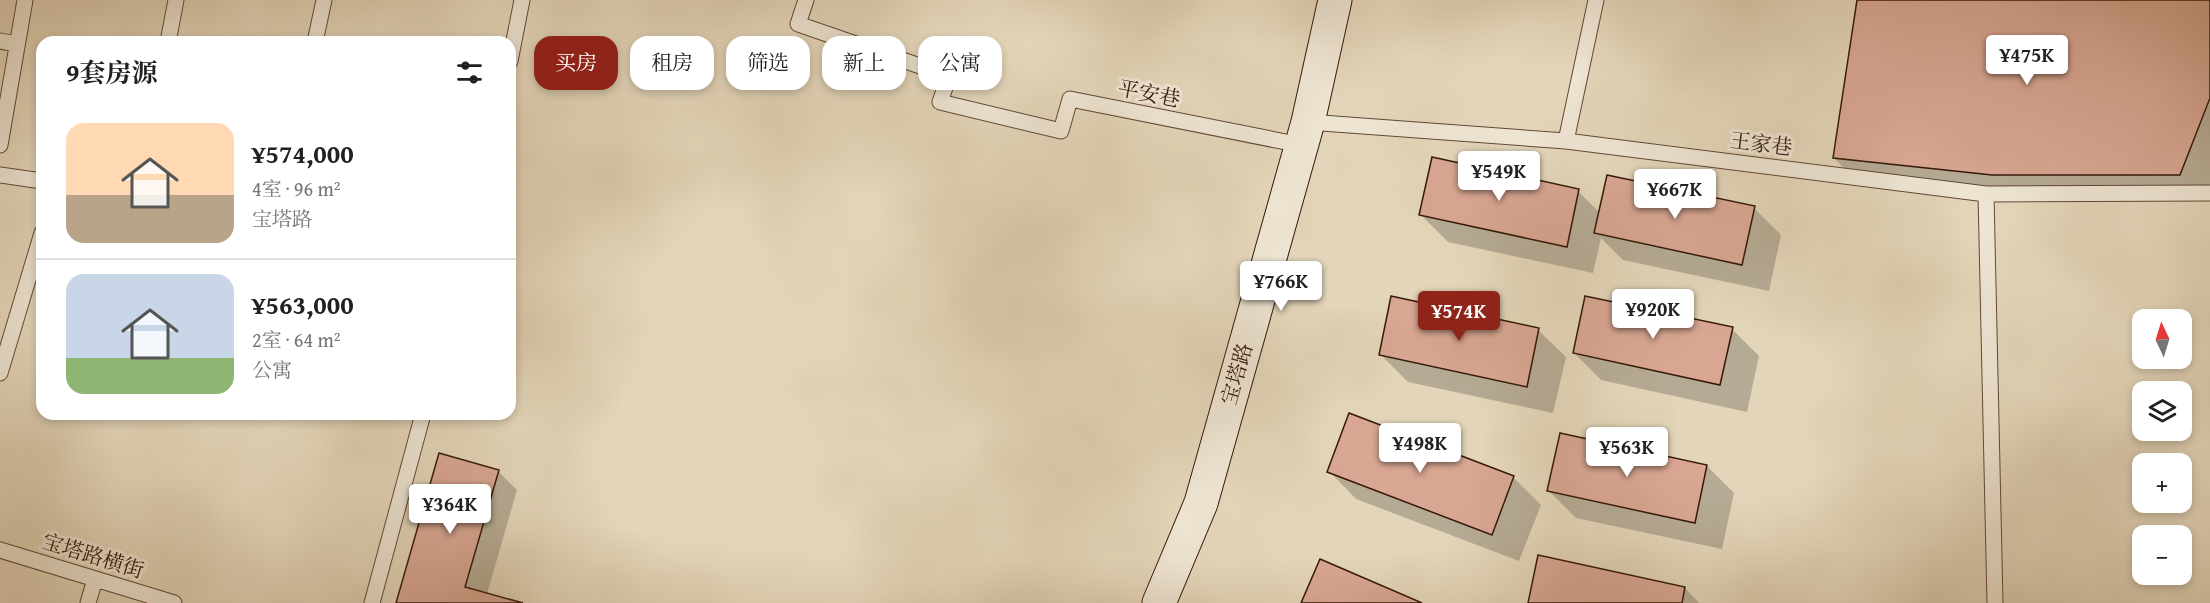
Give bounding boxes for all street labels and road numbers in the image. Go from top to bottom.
street label: 平安巷 [1115,72,1183,115]
street label: 王家巷 [1728,124,1794,163]
street label: 宝塔路 [1213,339,1260,408]
street label: 宝塔路横街 [38,525,148,586]

